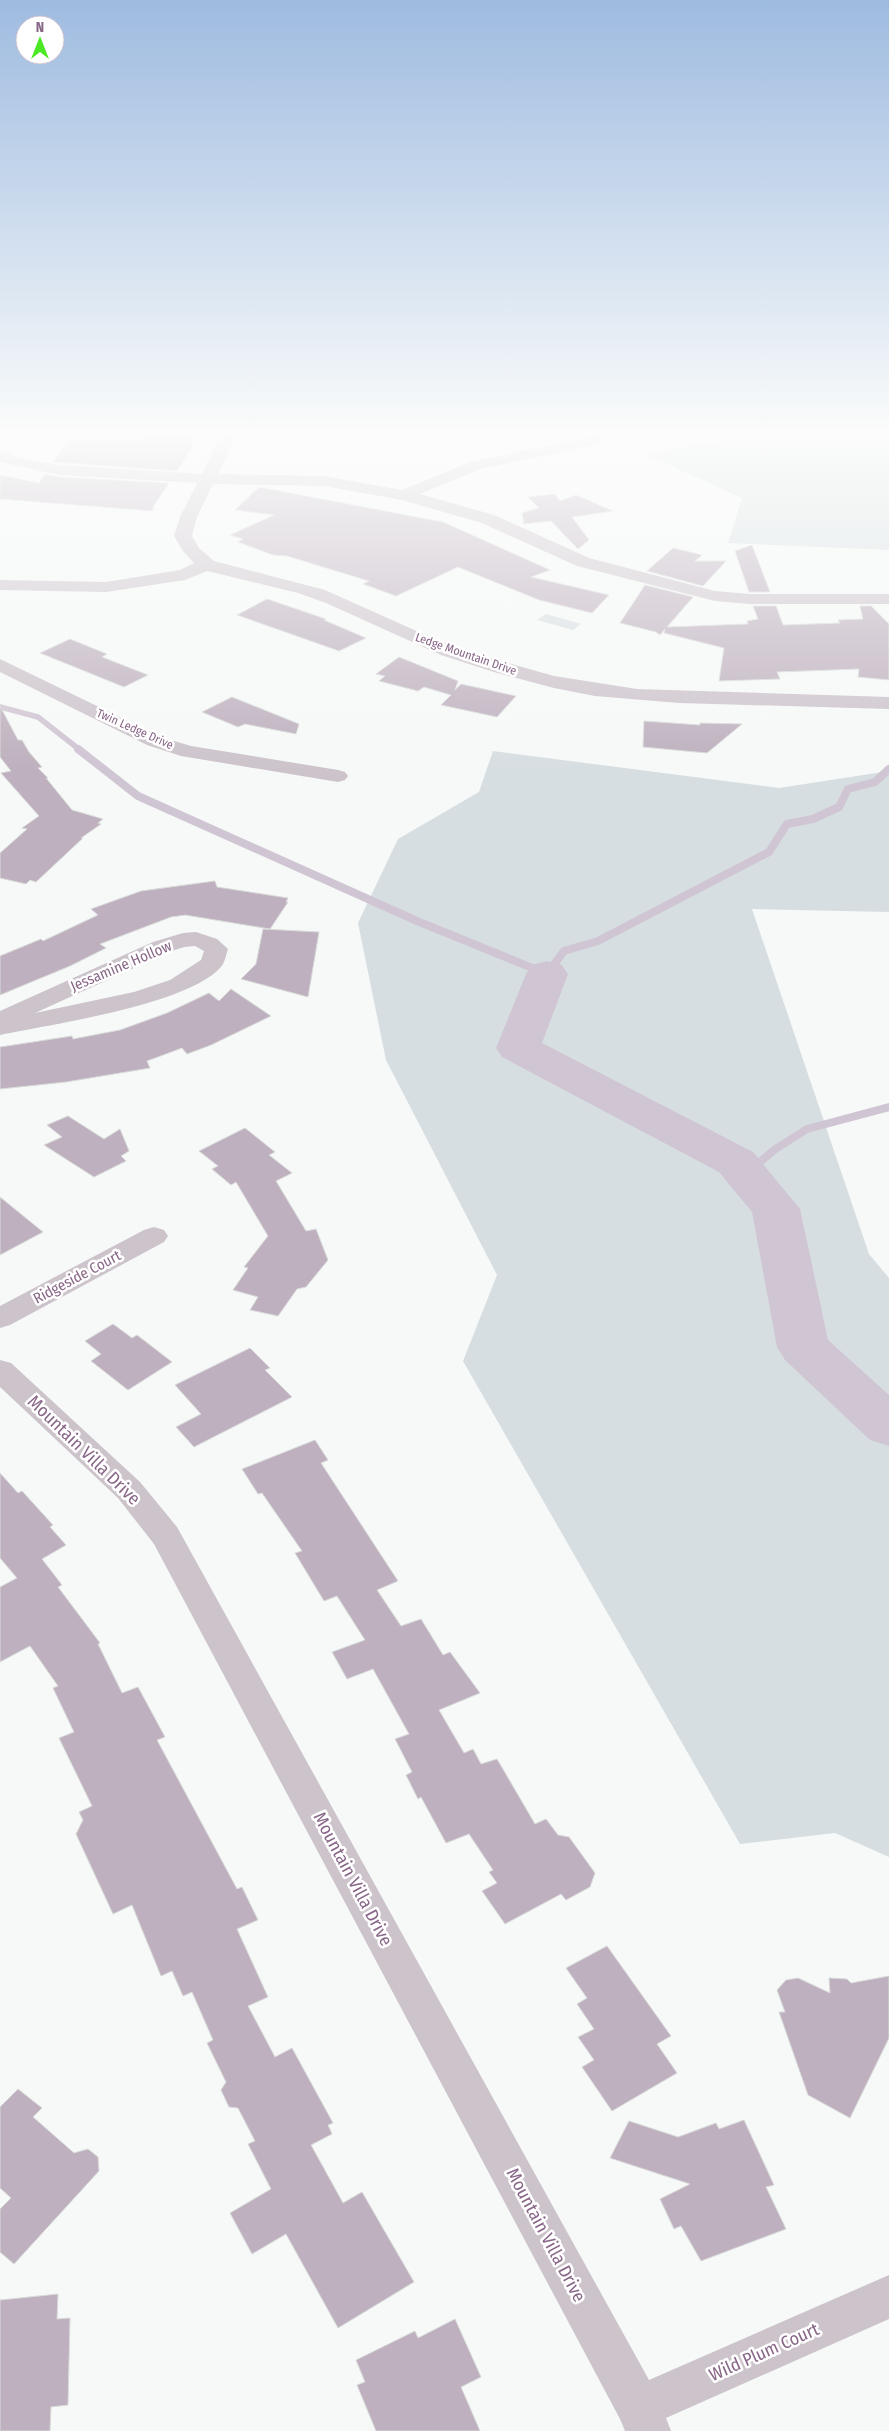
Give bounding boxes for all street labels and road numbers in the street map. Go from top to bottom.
street label: Ledge Mountain Drive [413,630,519,678]
street label: Twin Ledge Drive [95,706,175,752]
street label: Jessamine Hollow [68,937,174,995]
street label: Ridgeside Court [30,1246,124,1308]
street label: Mountain Villa Drive [23,1391,145,1509]
street label: Mountain Villa Drive [308,1808,398,1950]
street label: Mountain Villa Drive [501,2164,591,2306]
street label: Wild Plum Court [706,2318,822,2386]

